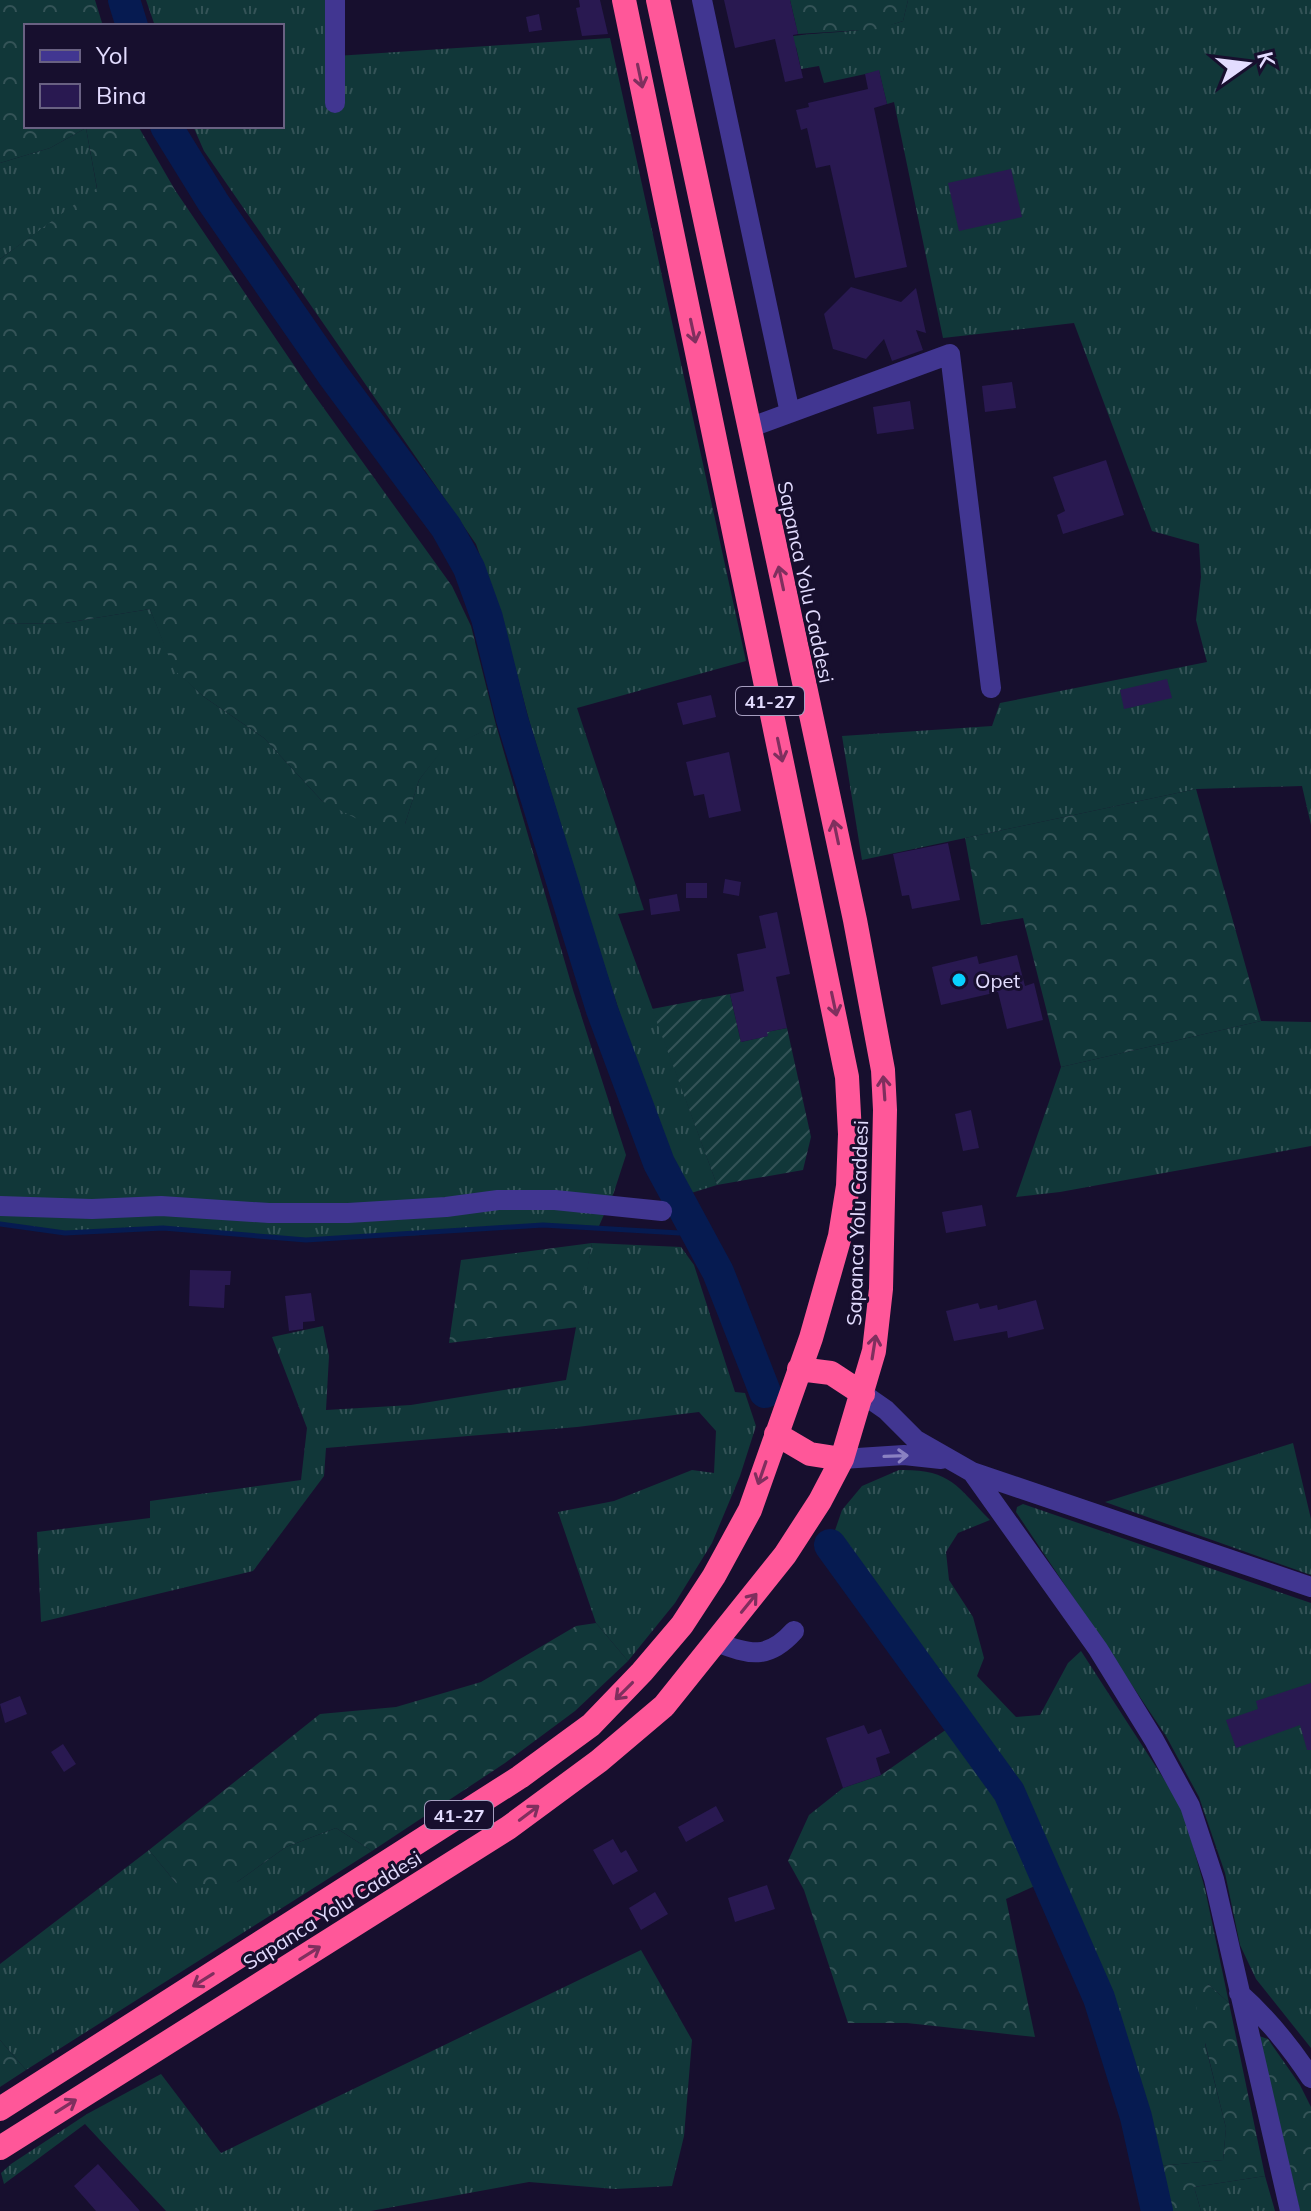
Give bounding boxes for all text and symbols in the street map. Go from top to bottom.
legend [24,24,284,128]
north arrow [1207,24,1287,104]
text: Yol [95,40,128,70]
text: K [1251,49,1282,71]
one-way arrow [633,63,648,89]
text: Bina [96,80,147,110]
one-way arrow [686,318,701,343]
street label: Sapanca Yolu Caddesi [772,479,840,685]
one-way arrow [773,566,788,591]
road number: 41-27 [736,687,804,715]
one-way arrow [773,737,788,762]
one-way arrow [828,820,843,845]
place label: Opet [975,968,1020,993]
marker: Opet [950,971,968,989]
one-way arrow [827,991,842,1017]
one-way arrow [876,1075,891,1102]
street label: Sapanca Yolu Caddesi [841,1120,873,1326]
one-way arrow [867,1335,882,1360]
one-way arrow [882,1449,909,1464]
one-way arrow [754,1460,769,1485]
one-way arrow [740,1593,757,1614]
one-way arrow [615,1681,634,1700]
road number: 41-27 [425,1801,493,1829]
one-way arrow [517,1804,539,1821]
street label: Sapanca Yolu Caddesi [238,1845,426,1975]
one-way arrow [298,1945,321,1961]
one-way arrow [192,1972,215,1988]
one-way arrow [54,2097,76,2114]

